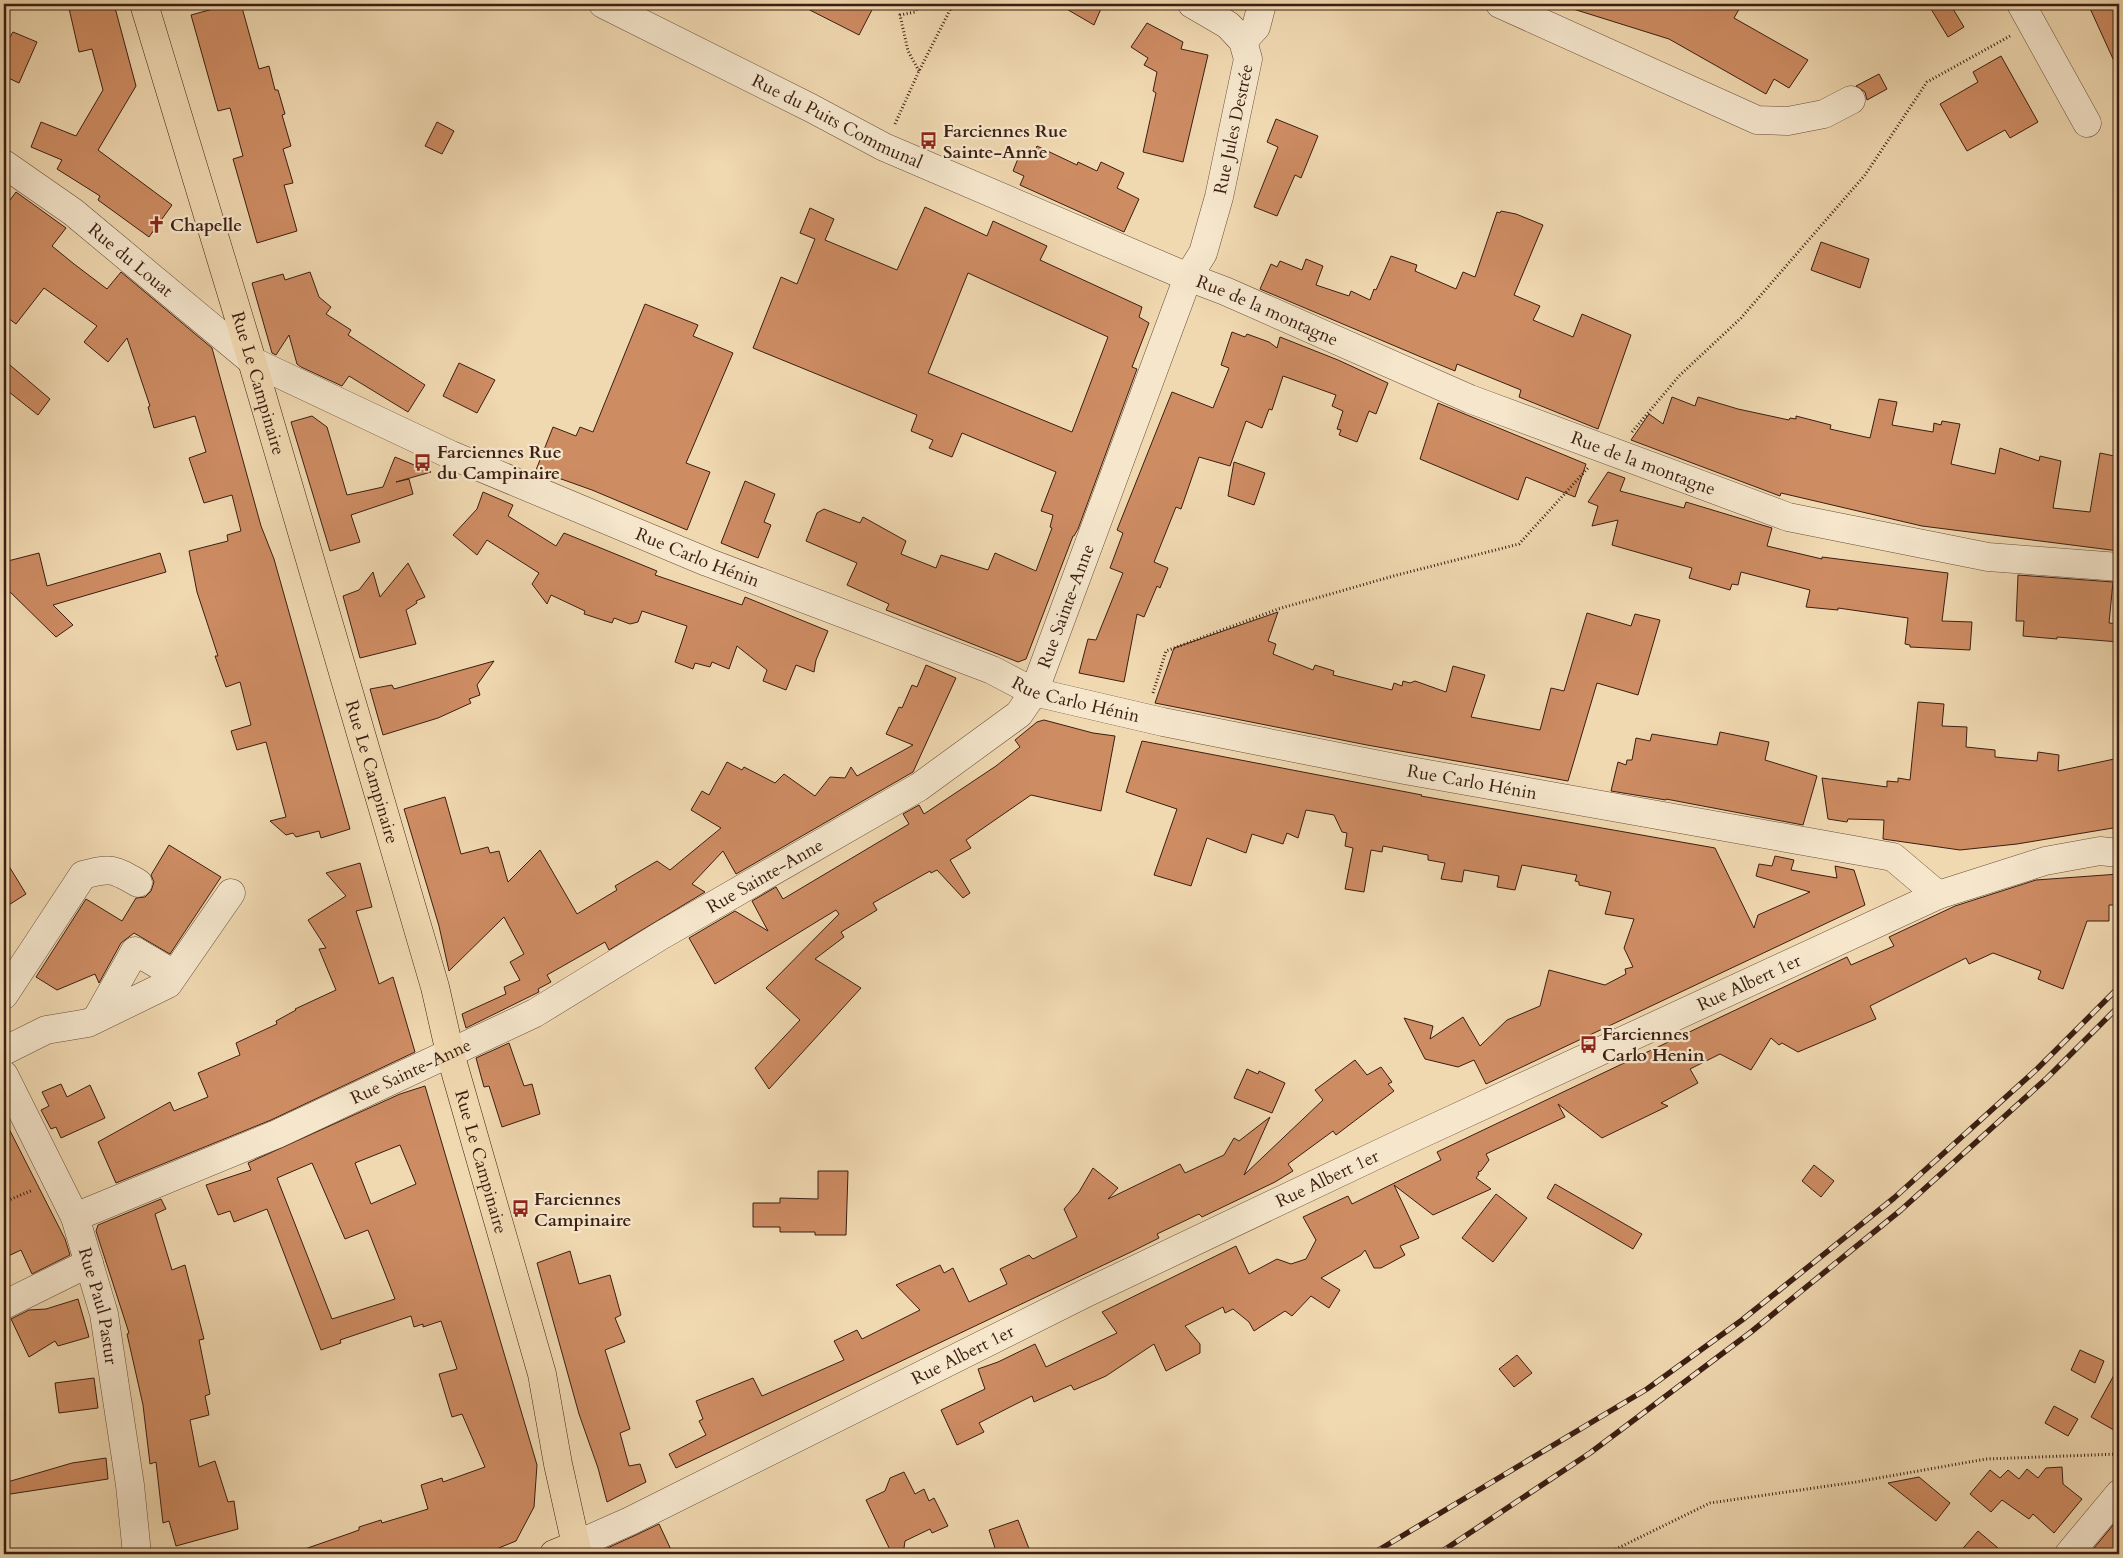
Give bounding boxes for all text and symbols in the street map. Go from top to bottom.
street label: Rue Jules Destrée [1207,62,1259,196]
street label: Rue du Puits Communal [748,68,927,175]
place label: Farciennes Rue Sainte-Anne [943,119,1068,165]
bus stop icon: Farciennes Rue Sainte-Anne [919,131,939,151]
place label: Chapelle [170,213,242,238]
church icon: Chapelle [146,215,166,235]
street label: Rue du Louat [83,217,179,303]
street label: Rue de la montagne [1193,269,1342,352]
street label: Rue Le Campinaire [225,308,291,458]
street label: Rue de la montagne [1567,425,1719,502]
place label: Farciennes Rue du Campinaire [437,440,562,486]
bus stop icon: Farciennes Rue du Campinaire [413,452,433,472]
street label: Rue Carlo Hénin [632,521,764,594]
street label: Rue Sainte-Anne [1031,540,1100,672]
street label: Rue Carlo Hénin [1007,670,1143,729]
street label: Rue Le Campinaire [339,697,405,847]
street label: Rue Carlo Hénin [1405,758,1540,806]
street label: Rue Sainte-Anne [702,832,828,919]
street label: Rue Albert 1er [1693,947,1805,1017]
place label: Farciennes Carlo Henin [1602,1022,1705,1068]
street label: Rue Sainte-Anne [346,1032,475,1110]
bus stop icon: Farciennes Carlo Henin [1578,1034,1598,1054]
street label: Rue Le Campinaire [449,1087,514,1237]
street label: Rue Albert 1er [1271,1143,1383,1214]
place label: Farciennes Campinaire [534,1187,631,1233]
bus stop icon: Farciennes Campinaire [510,1199,530,1219]
street label: Rue Paul Pastur [72,1244,124,1367]
street label: Rue Albert 1er [907,1318,1019,1391]

